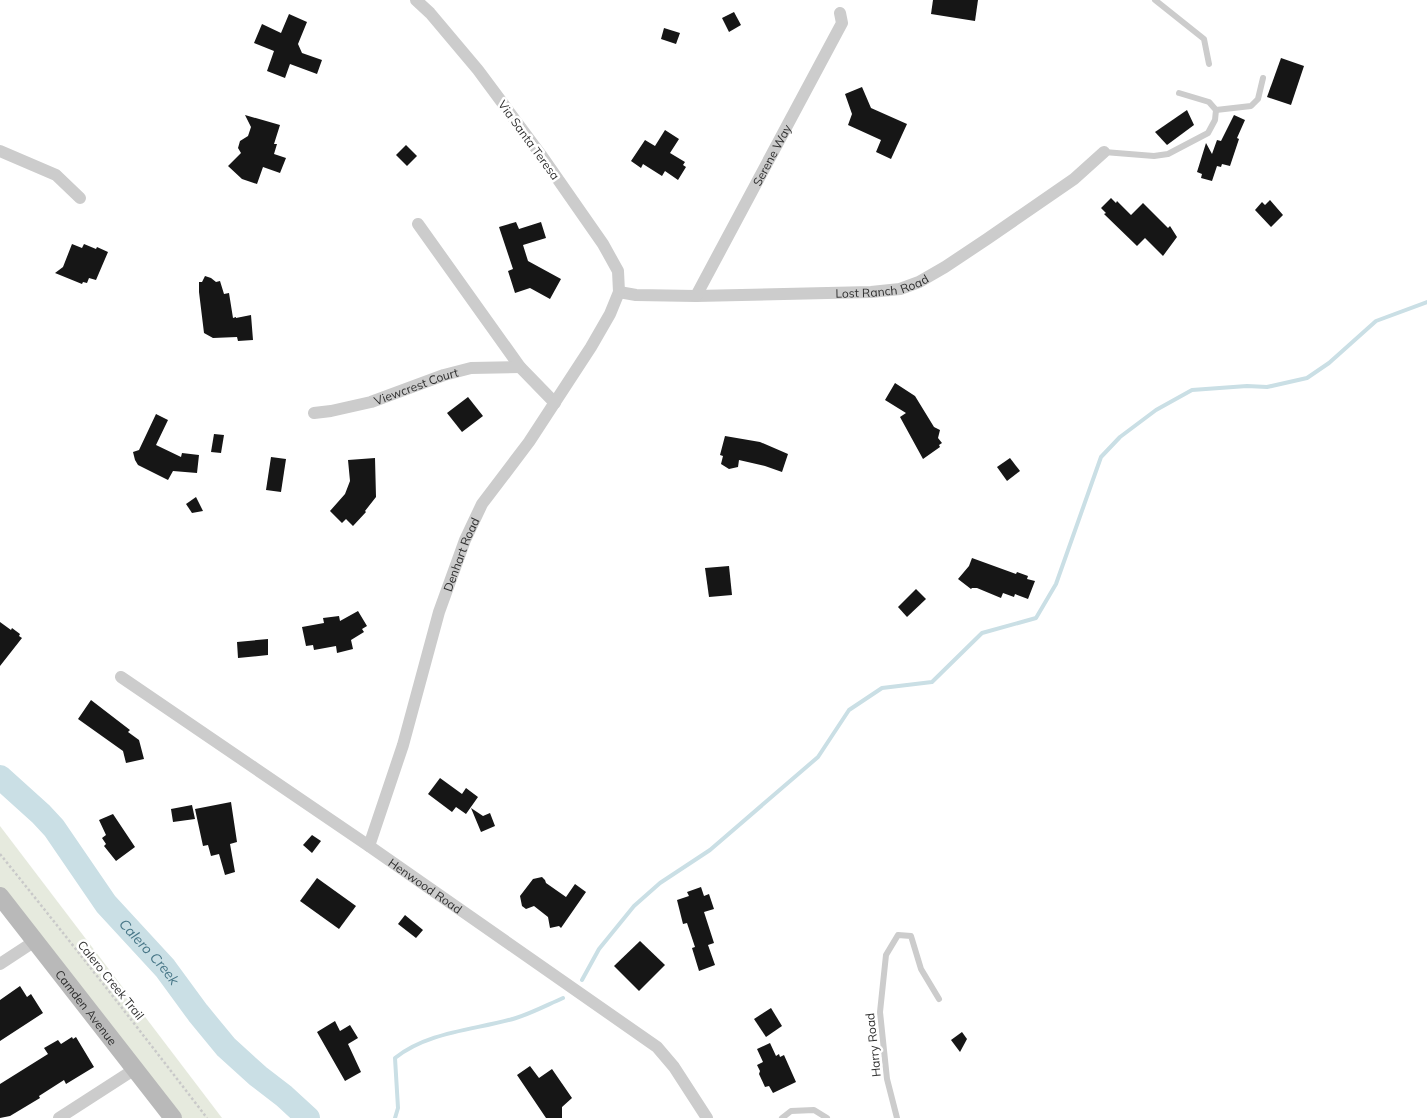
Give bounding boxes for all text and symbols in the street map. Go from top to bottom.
street label: Via Santa Teresa [495,97,563,183]
street label: Serene Way [749,121,794,188]
street label: Lost Ranch Road [835,271,931,300]
street label: Viewcrest Court [372,364,460,408]
street label: Denhart Road [440,515,482,593]
street label: Henwood Road [386,855,465,916]
water label: Calero Creek [115,915,184,989]
street label: Calero Creek Trail [75,937,147,1023]
street label: Camden Avenue [53,967,121,1048]
street label: Harry Road [862,1012,884,1078]

